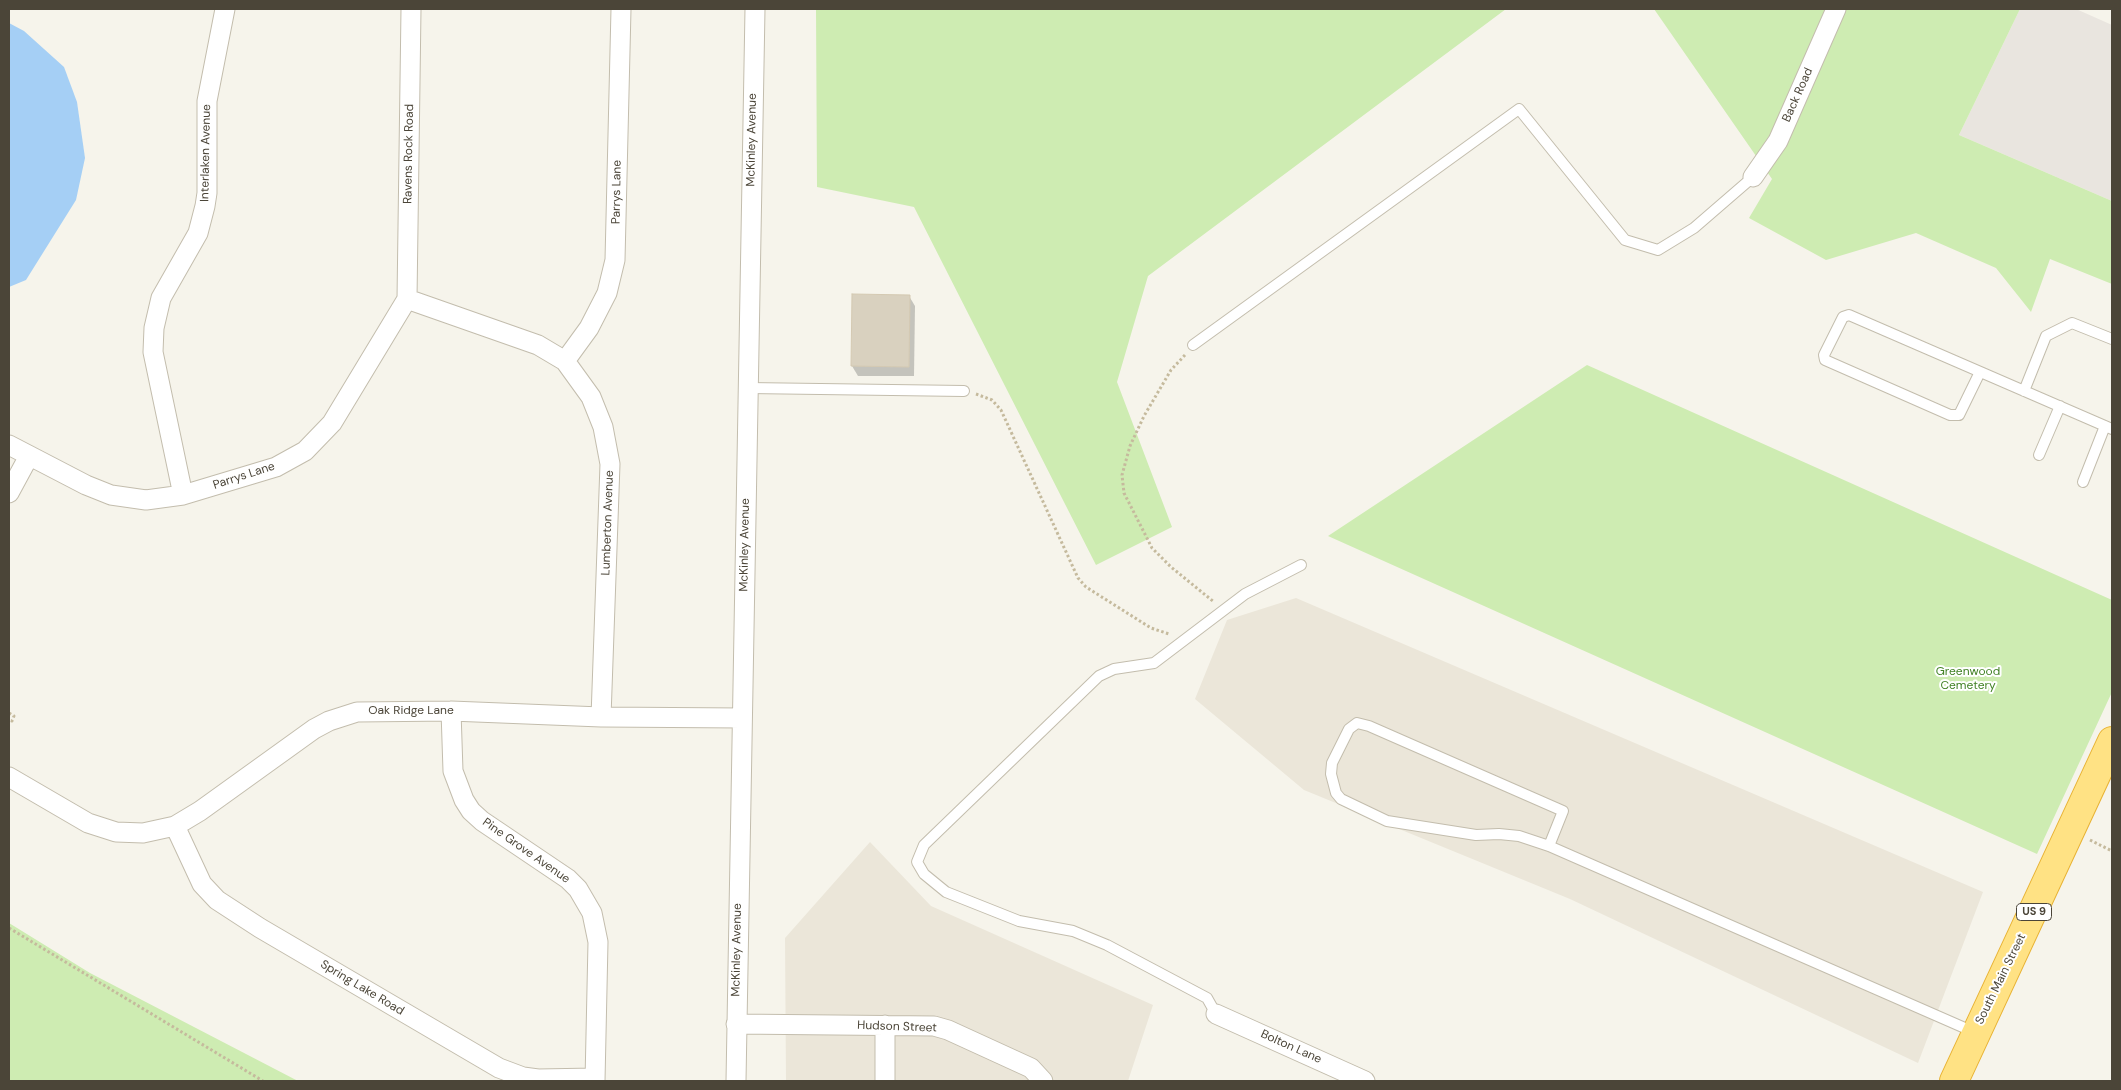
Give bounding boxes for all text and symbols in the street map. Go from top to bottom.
street label: Back Road [1780,66,1816,124]
street label: McKinley Avenue [744,93,760,187]
street label: Interlaken Avenue [198,104,214,202]
street label: Ravens Rock Road [401,104,417,204]
street label: Parrys Lane [609,160,625,224]
street label: Parrys Lane [211,459,277,493]
street label: Lumberton Avenue [599,470,617,576]
street label: McKinley Avenue [737,498,753,592]
park label: Greenwood Cemetery [1936,665,2000,693]
street label: Oak Ridge Lane [368,704,454,718]
street label: Pine Grove Avenue [479,815,573,887]
street label: McKinley Avenue [729,903,745,997]
road number: US 9 [2016,904,2052,920]
street label: South Main Street [1973,931,2029,1027]
street label: Spring Lake Road [318,957,406,1019]
street label: Hudson Street [857,1018,937,1036]
street label: Bolton Lane [1258,1027,1324,1067]

